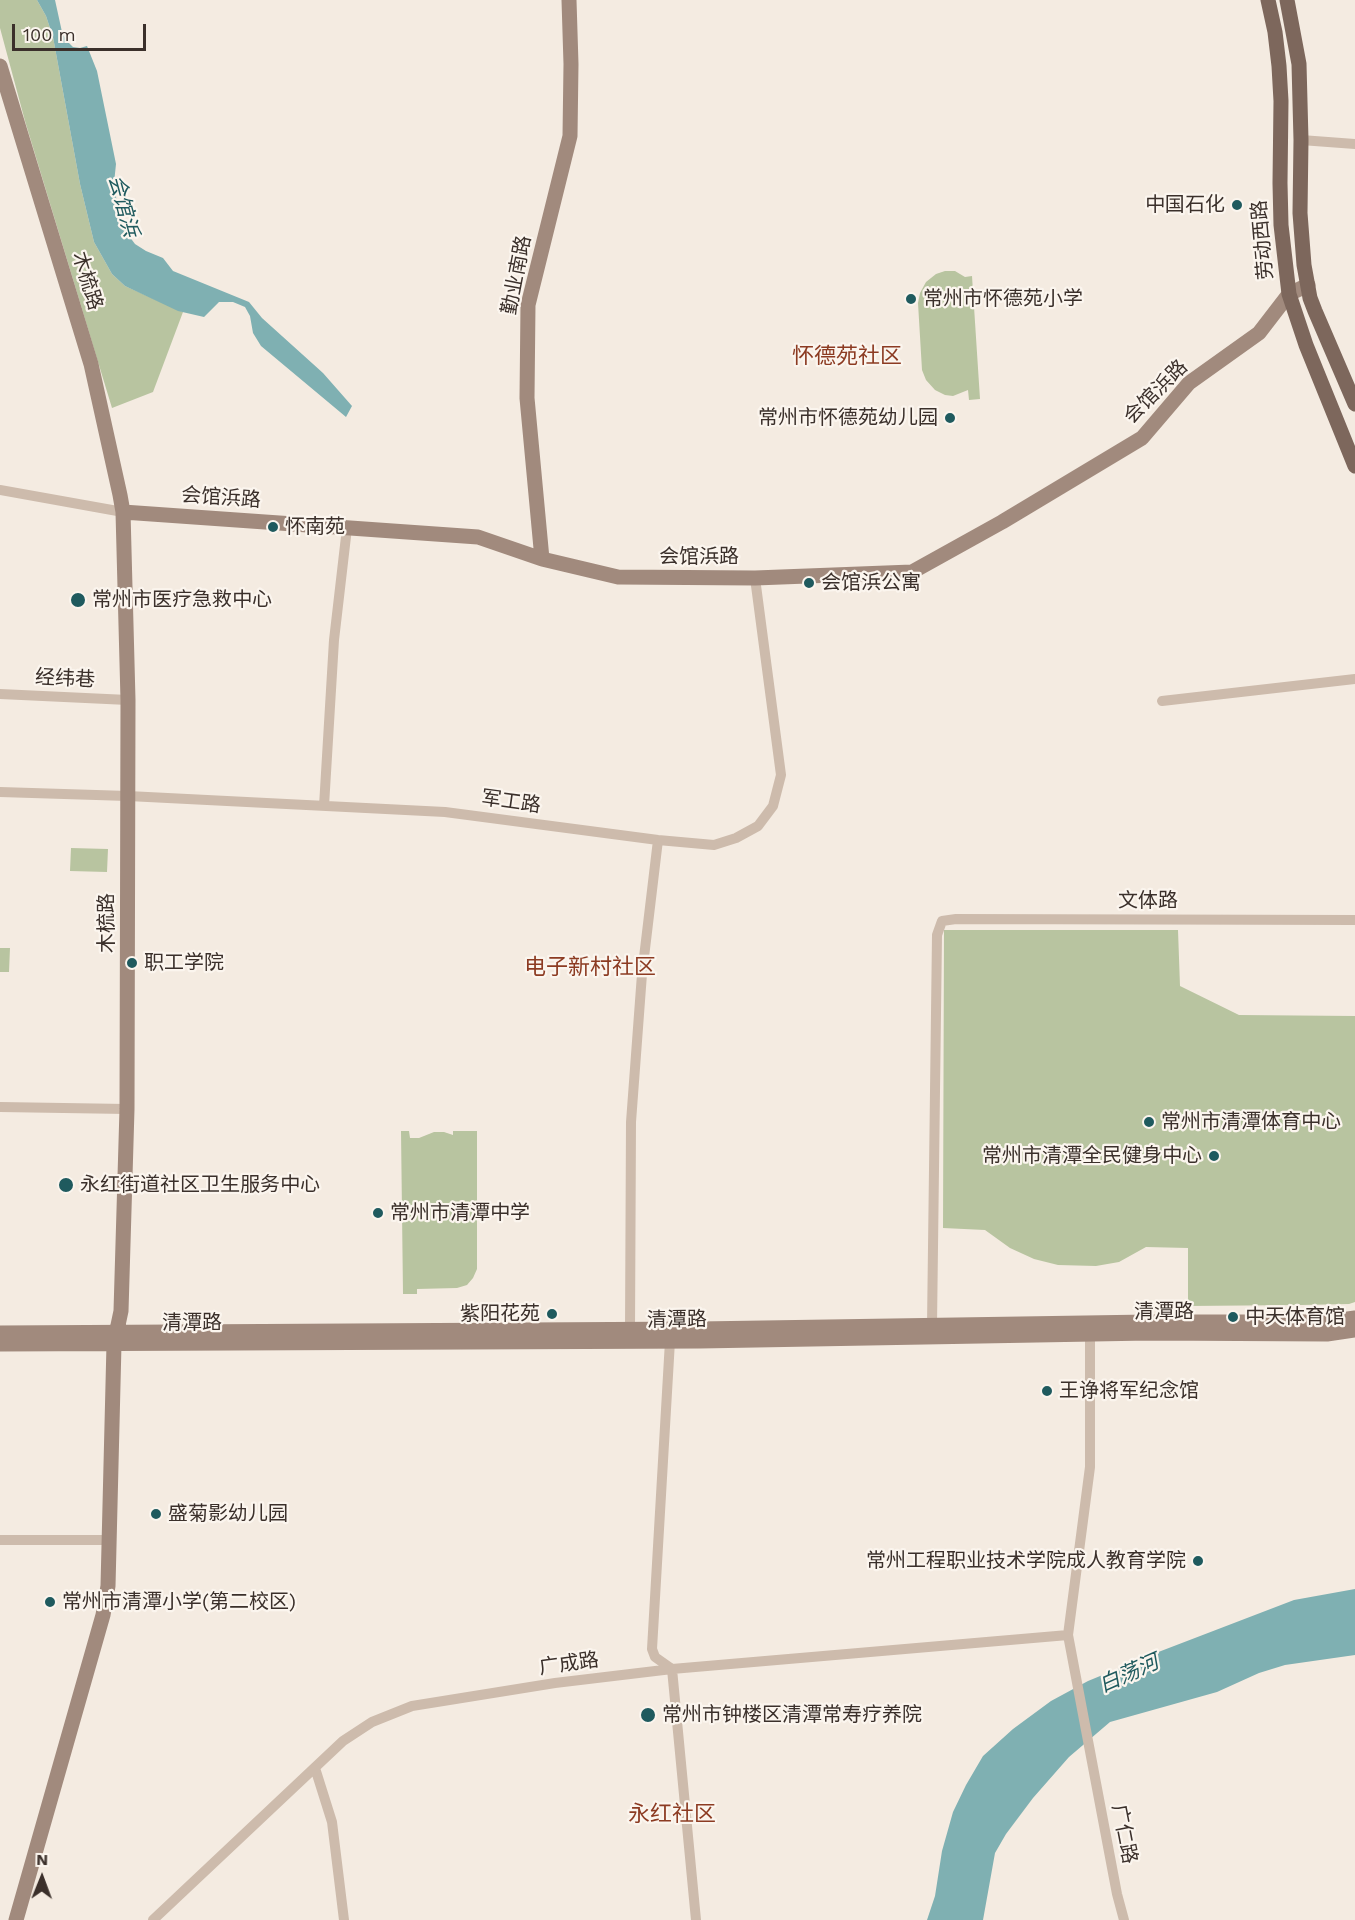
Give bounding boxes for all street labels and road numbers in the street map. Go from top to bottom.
street label: 劳动西路 [1248,199,1278,281]
street label: 勤业南路 [498,233,536,317]
street label: 木梳路 [67,249,107,313]
street label: 会馆浜路 [1119,355,1193,429]
street label: 会馆浜路 [180,483,262,513]
street label: 会馆浜路 [659,545,739,569]
street label: 经纬巷 [34,665,96,693]
street label: 军工路 [480,786,542,818]
street label: 文体路 [1118,889,1178,913]
street label: 木梳路 [95,893,119,953]
street label: 清潭路 [1134,1300,1194,1324]
street label: 清潭路 [647,1307,707,1333]
street label: 清潭路 [162,1311,222,1335]
street label: 广成路 [538,1648,600,1680]
street label: 广仁路 [1106,1802,1142,1866]

